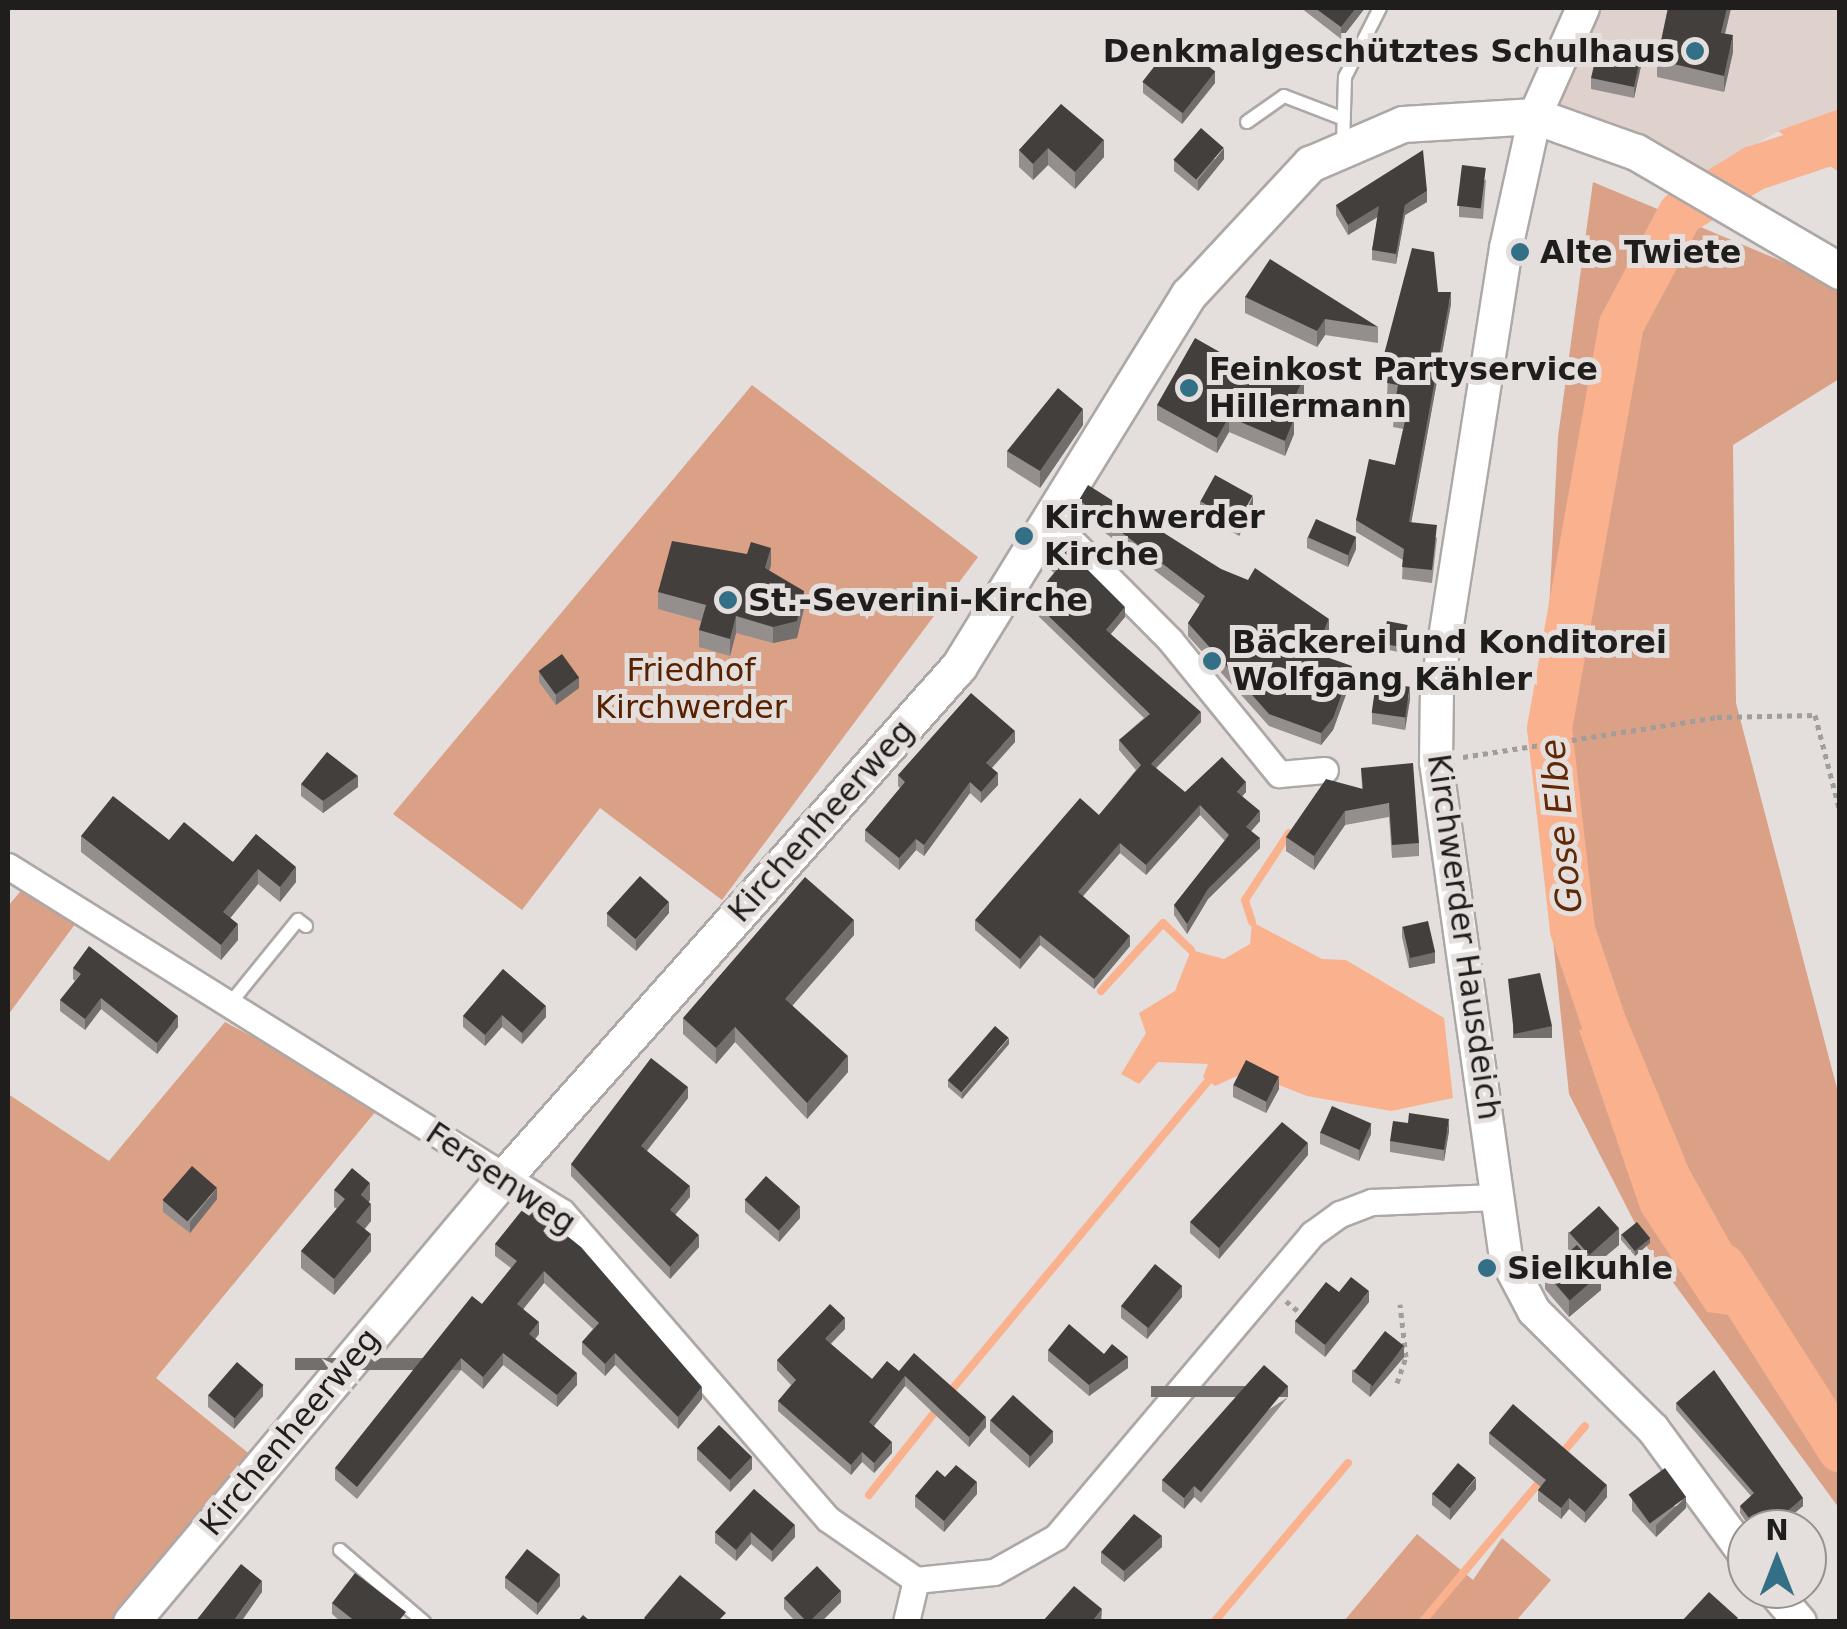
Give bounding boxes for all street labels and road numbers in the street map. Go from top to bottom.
street label: Kirchenheerweg [720,712,922,930]
street label: Kirchwerder Hausdeich [1419,751,1509,1123]
street label: Fersenweg [419,1114,583,1242]
street label: Kirchenheerweg [192,1320,388,1544]

